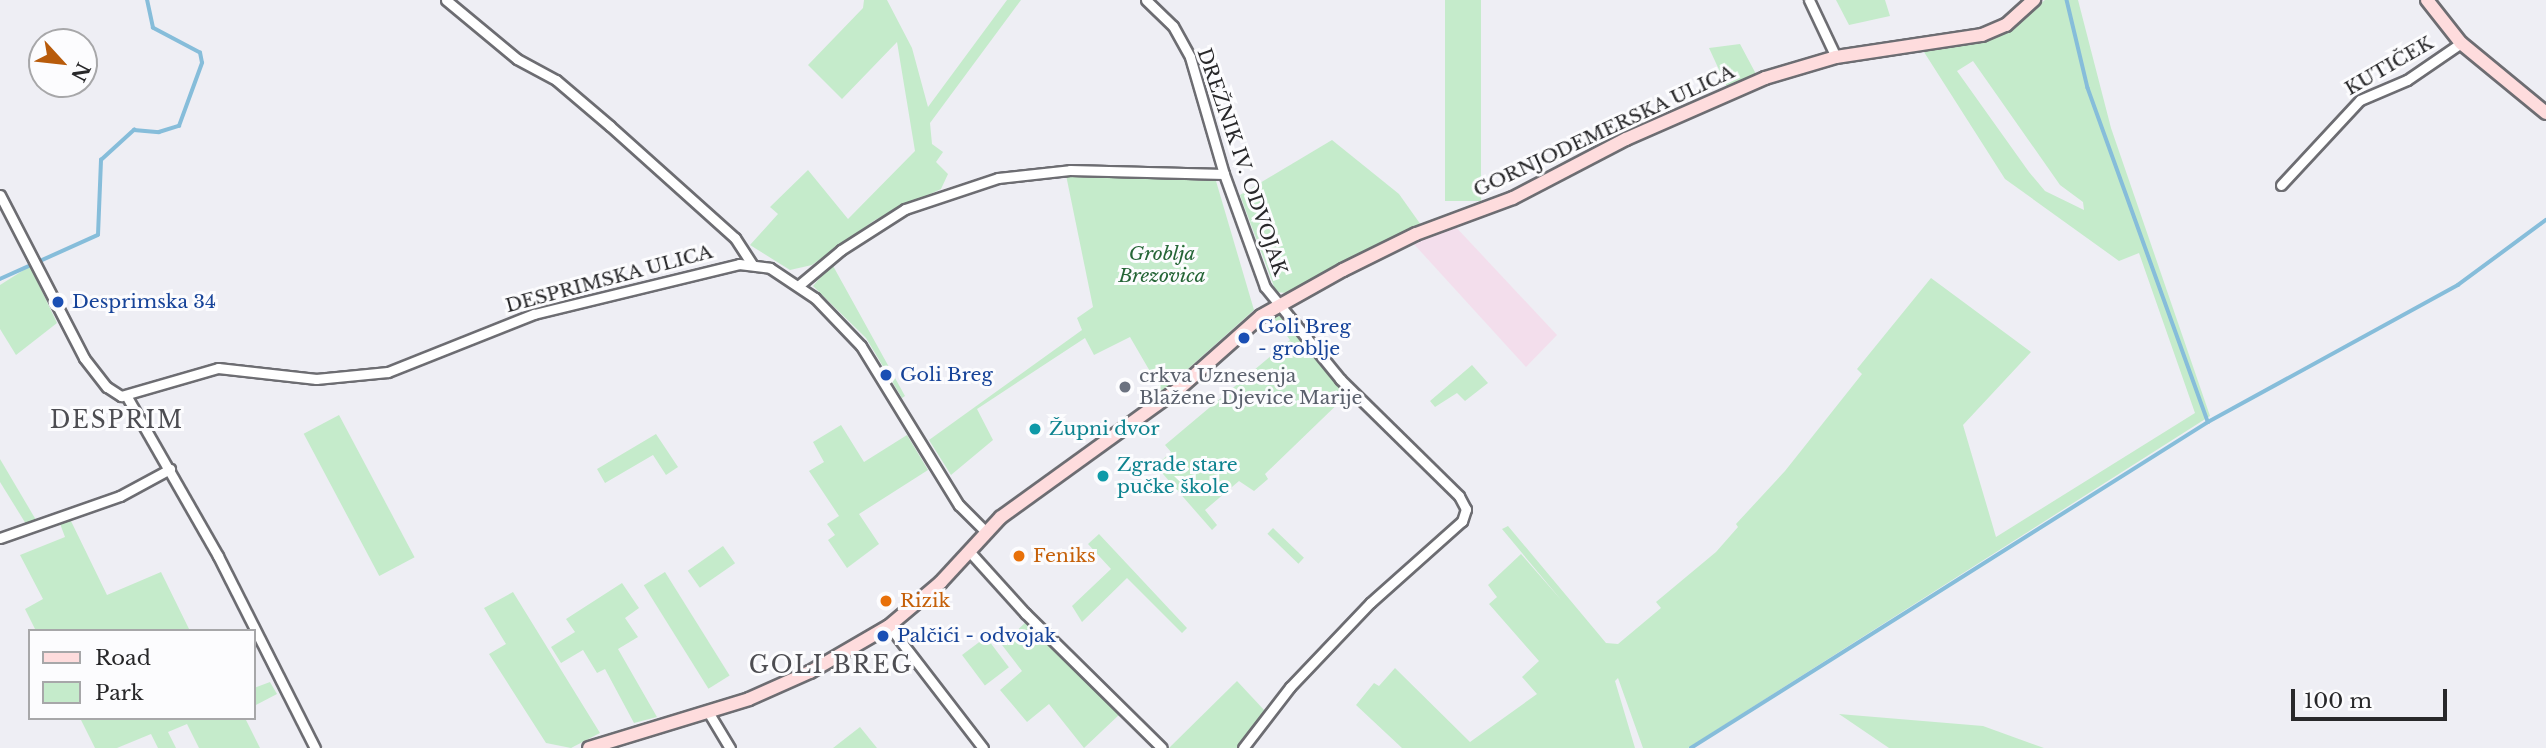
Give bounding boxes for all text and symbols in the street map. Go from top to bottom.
north arrow [28,28,98,98]
street label: KUTIČEK [2341,32,2437,100]
street label: DREŽNIK IV. ODVOJAK [1192,45,1292,279]
text: N [66,59,95,85]
street label: GORNJODEMERSKA ULICA [1470,60,1738,202]
street label: DESPRIMSKA ULICA [503,240,715,318]
park label: Groblja Brezovica [1118,243,1206,287]
place label: Desprimska 34 [72,291,216,313]
marker: Desprimska 34 [50,294,66,310]
place label: Goli Breg - groblje [1258,316,1351,360]
marker: Goli Breg - groblje [1236,330,1252,346]
place label: Goli Breg [900,364,993,386]
place label: crkva Uznesenja Blažene Djevice Marije [1139,365,1362,409]
marker: Goli Breg [878,367,894,383]
marker: crkva Uznesenja Blažene Djevice Marije [1117,379,1133,395]
district label: DESPRIM [51,406,183,434]
place label: Župni dvor [1049,418,1160,440]
marker: Župni dvor [1027,421,1043,437]
place label: Zgrade stare pučke škole [1117,454,1238,498]
marker: Zgrade stare pučke škole [1095,468,1111,484]
place label: Feniks [1033,545,1096,567]
marker: Feniks [1011,548,1027,564]
place label: Rizik [900,590,950,612]
marker: Rizik [878,593,894,609]
place label: Palčići - odvojak [897,625,1056,647]
marker: Palčići - odvojak [875,628,891,644]
legend [28,629,256,720]
text: Road [95,645,151,671]
district label: GOLI BREG [750,651,912,679]
scale bar [2294,674,2450,718]
text: Park [95,680,144,706]
text: 100 m [2304,688,2372,714]

